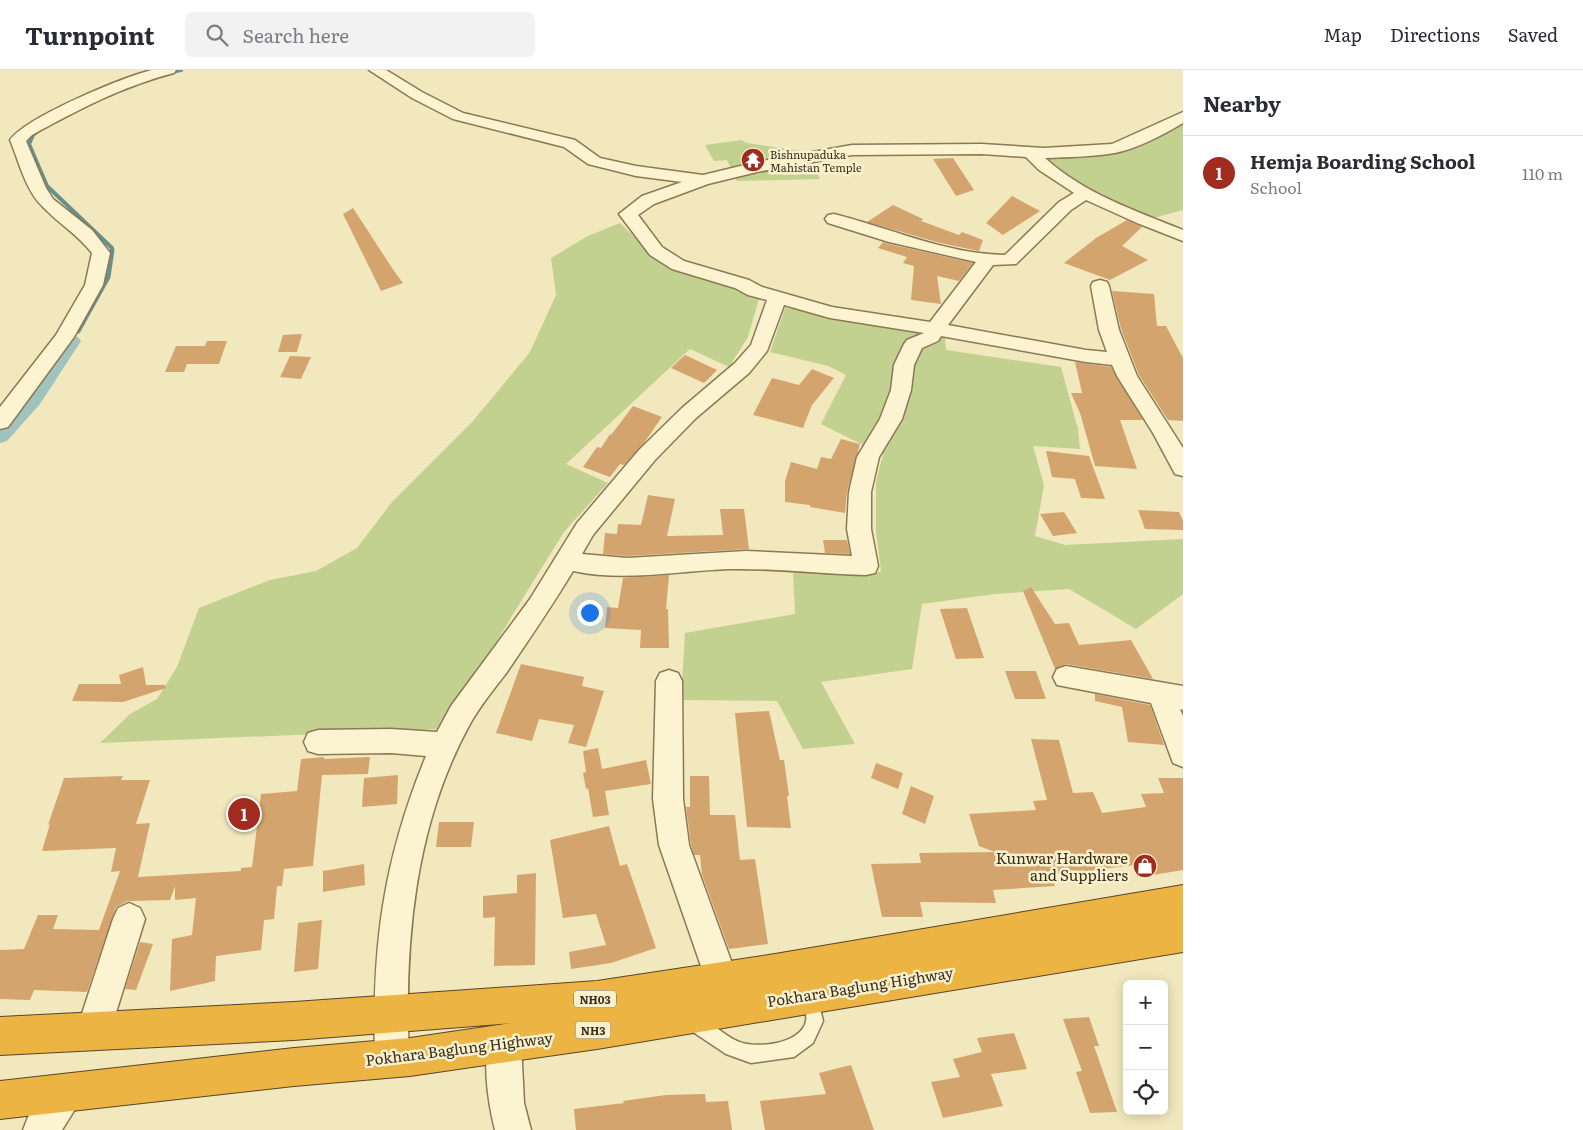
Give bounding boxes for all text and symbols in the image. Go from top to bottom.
search box [185,12,535,57]
text: Turnpoint [25,17,155,52]
icon: search [203,21,231,49]
text: Search here [243,21,349,49]
text: Map [1324,21,1362,48]
text: Directions [1390,21,1480,48]
text: Saved [1508,21,1558,48]
text: Nearby [1203,87,1281,118]
place label: Bishnupaduka Mahistan Temple [770,146,862,175]
temple icon: Bishnupaduka Mahistan Temple [740,147,766,173]
text: Hemja Boarding School [1250,147,1475,175]
text: 1 [1216,161,1222,185]
text: 110 m [1522,161,1563,185]
text: School [1250,175,1302,199]
your location [577,600,603,626]
pin: 1 [228,795,260,833]
place label: Kunwar Hardware and Suppliers [996,846,1128,886]
shop icon: Kunwar Hardware and Suppliers [1132,853,1158,879]
street label: Pokhara Baglung Highway [765,960,955,1012]
map controls [1123,980,1168,1115]
button: + [1123,980,1168,1025]
road number: NH03 [574,991,616,1008]
road number: NH3 [576,1022,610,1038]
street label: Pokhara Baglung Highway [364,1025,554,1071]
button: − [1123,1025,1168,1070]
button: locate [1123,1070,1168,1115]

